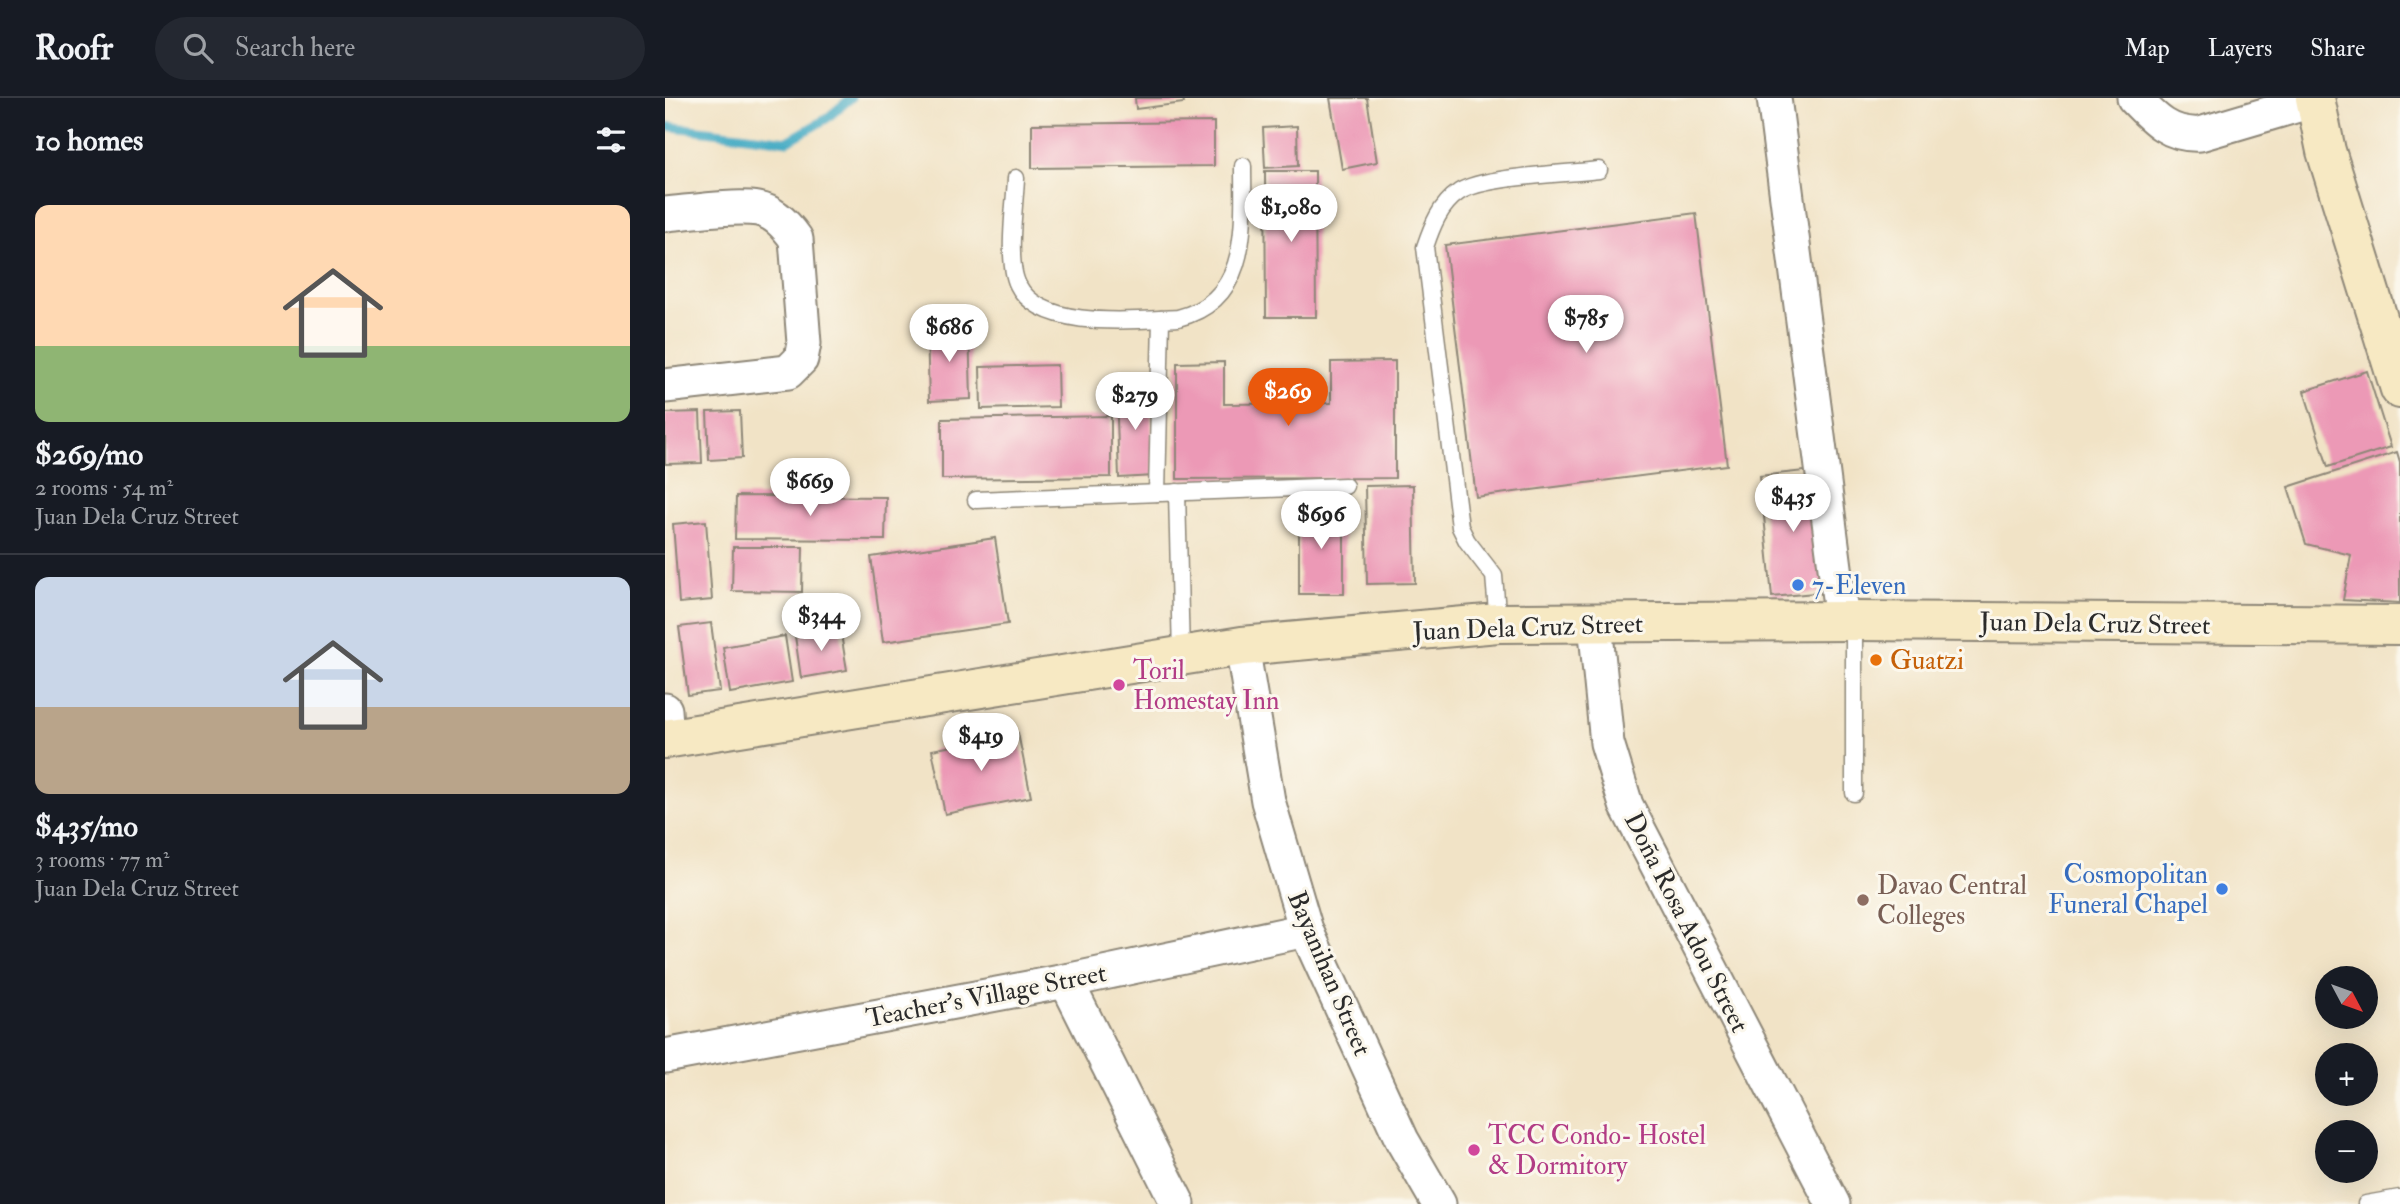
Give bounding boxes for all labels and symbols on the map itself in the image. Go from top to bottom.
pin: $1,080 [1234,184,1348,244]
pin: $785 [1545,296,1627,355]
pin: $686 [908,304,990,364]
pin: $269 [1247,368,1329,428]
pin: $279 [1094,372,1176,432]
pin: $669 [769,458,851,518]
pin: $435 [1752,474,1834,534]
pin: $696 [1280,491,1362,551]
place label: 7-Eleven [1812,570,1906,602]
marker: 7-Eleven [1790,577,1806,593]
pin: $344 [780,594,862,653]
street label: Juan Dela Cruz Street [1978,606,2211,642]
street label: Juan Dela Cruz Street [1411,608,1644,648]
place label: Guatzi [1890,645,1964,677]
marker: Guatzi [1868,652,1884,668]
place label: Toril Homestay Inn [1133,655,1279,717]
marker: Toril Homestay Inn [1111,677,1127,693]
pin: $419 [940,714,1022,773]
street label: Doña Rosa Adou Street [1617,807,1755,1038]
place label: Cosmopolitan Funeral Chapel [2048,859,2208,922]
place label: Davao Central Colleges [1877,870,2027,932]
marker: Cosmopolitan Funeral Chapel [2214,881,2230,897]
street label: Bayanihan Street [1280,886,1378,1061]
marker: Davao Central Colleges [1855,892,1871,908]
street label: Teacher's Village Street [863,957,1109,1035]
north arrow [2315,966,2378,1029]
place label: TCC Condo- Hostel & Dormitory [1488,1120,1706,1182]
marker: TCC Condo- Hostel & Dormitory [1466,1142,1482,1158]

